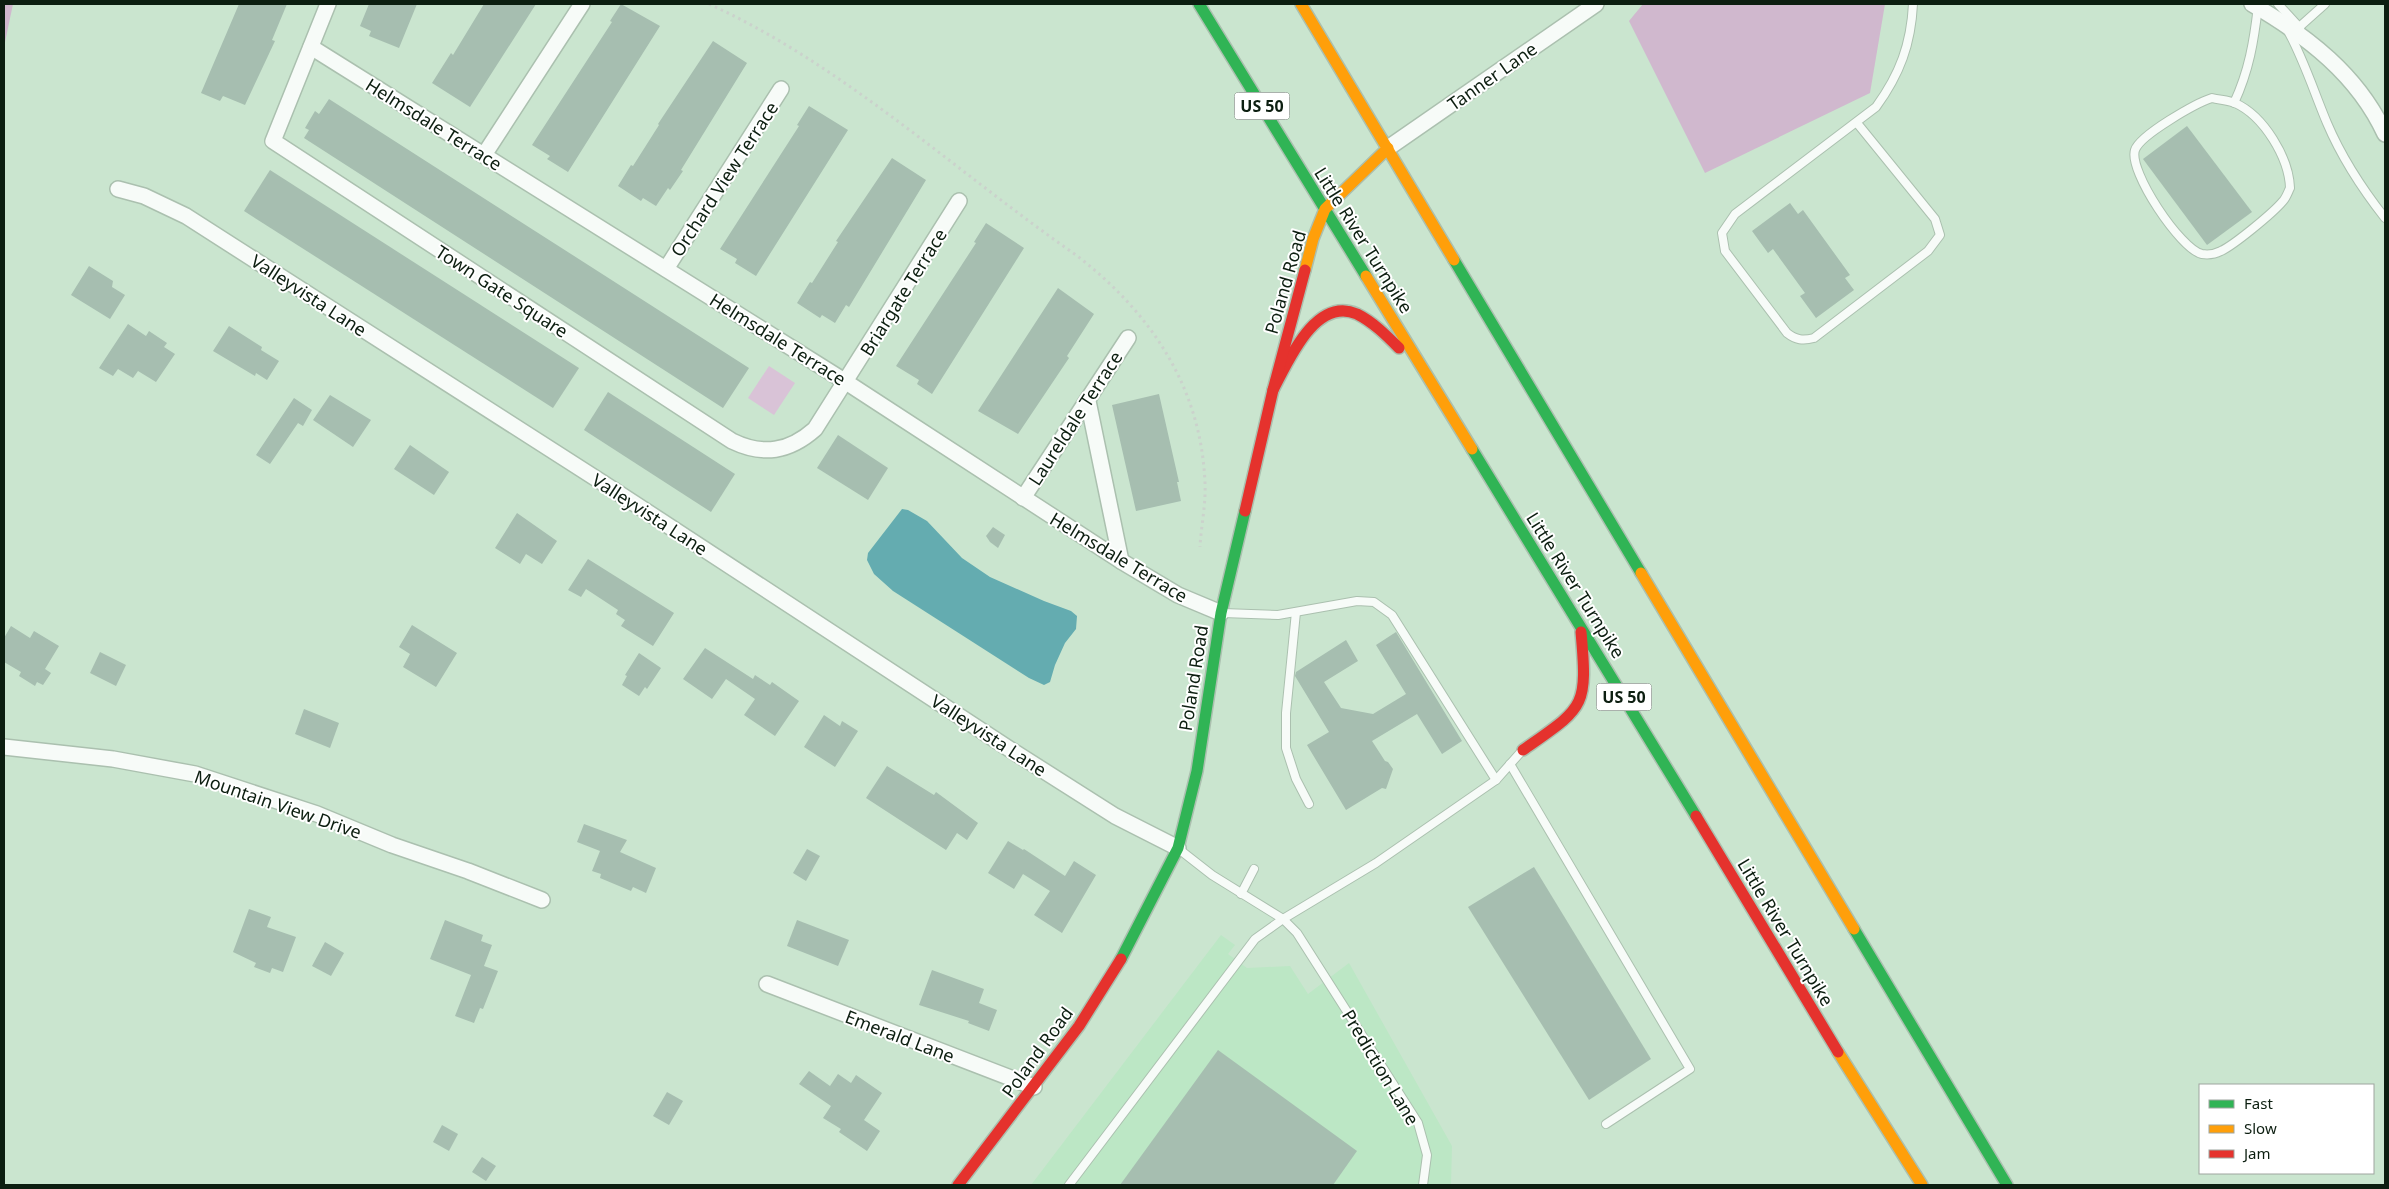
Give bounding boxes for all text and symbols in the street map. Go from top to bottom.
street label: Tanner Lane [1443,36,1541,116]
street label: Helmsdale Terrace [361,72,507,176]
road number: US 50 [1234,92,1290,120]
street label: Orchard View Terrace [665,97,783,261]
street label: Little River Turnpike [1309,162,1419,318]
street label: Briargate Terrace [854,224,952,360]
street label: Poland Road [1259,227,1311,337]
street label: Town Gate Square [431,239,573,343]
street label: Valleyvista Lane [247,249,371,341]
street label: Helmsdale Terrace [705,287,851,391]
street label: Laureldale Terrace [1023,346,1127,490]
street label: Valleyvista Lane [588,468,712,560]
street label: Helmsdale Terrace [1046,506,1192,608]
street label: Little River Turnpike [1521,507,1631,663]
street label: Poland Road [1173,623,1213,733]
road number: US 50 [1596,684,1652,710]
street label: Valleyvista Lane [927,689,1051,781]
street label: Mountain View Drive [191,764,365,844]
street label: Little River Turnpike [1732,854,1840,1010]
street label: Poland Road [996,1002,1078,1102]
street label: Emerald Lane [842,1004,958,1068]
street label: Prediction Lane [1337,1005,1425,1129]
legend [2199,1084,2374,1174]
text: Fast [2244,1093,2273,1113]
text: Slow [2244,1118,2277,1138]
text: Jam [2242,1143,2271,1163]

